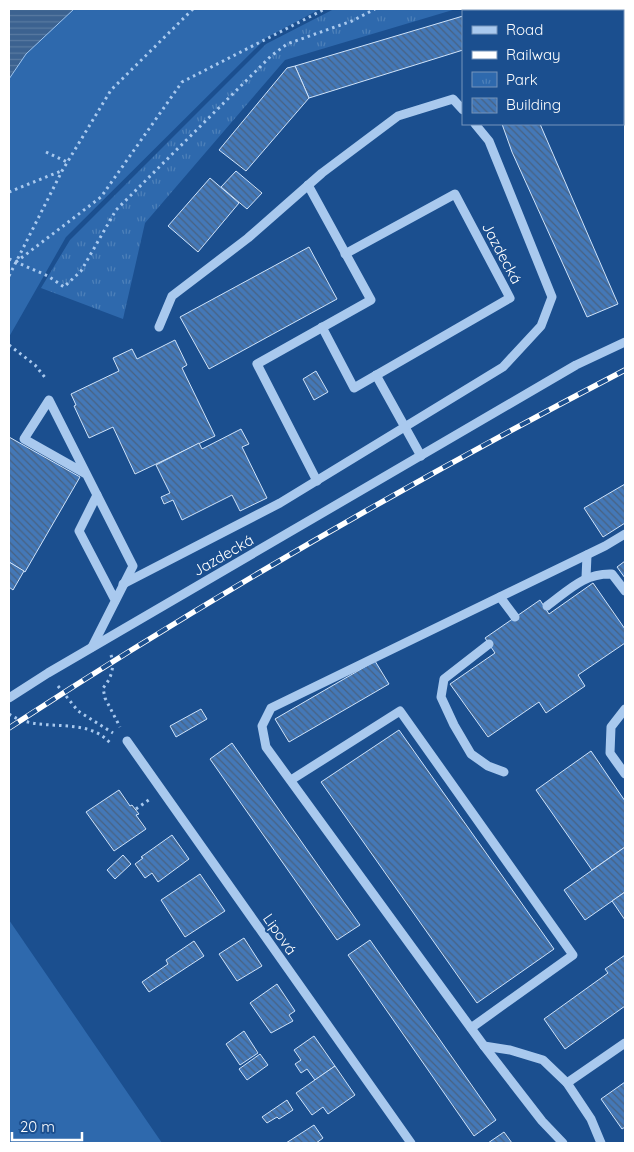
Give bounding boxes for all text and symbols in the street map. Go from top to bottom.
legend [462,10,624,125]
text: Road [506,20,543,39]
text: Railway [506,45,561,64]
text: Park [506,70,538,89]
text: Building [506,95,561,114]
street label: Jazdecká [478,219,526,287]
street label: Jazdecká [189,530,257,580]
street label: Lipová [259,910,301,958]
scale bar [12,1110,82,1142]
text: 20 m [20,1117,55,1136]

